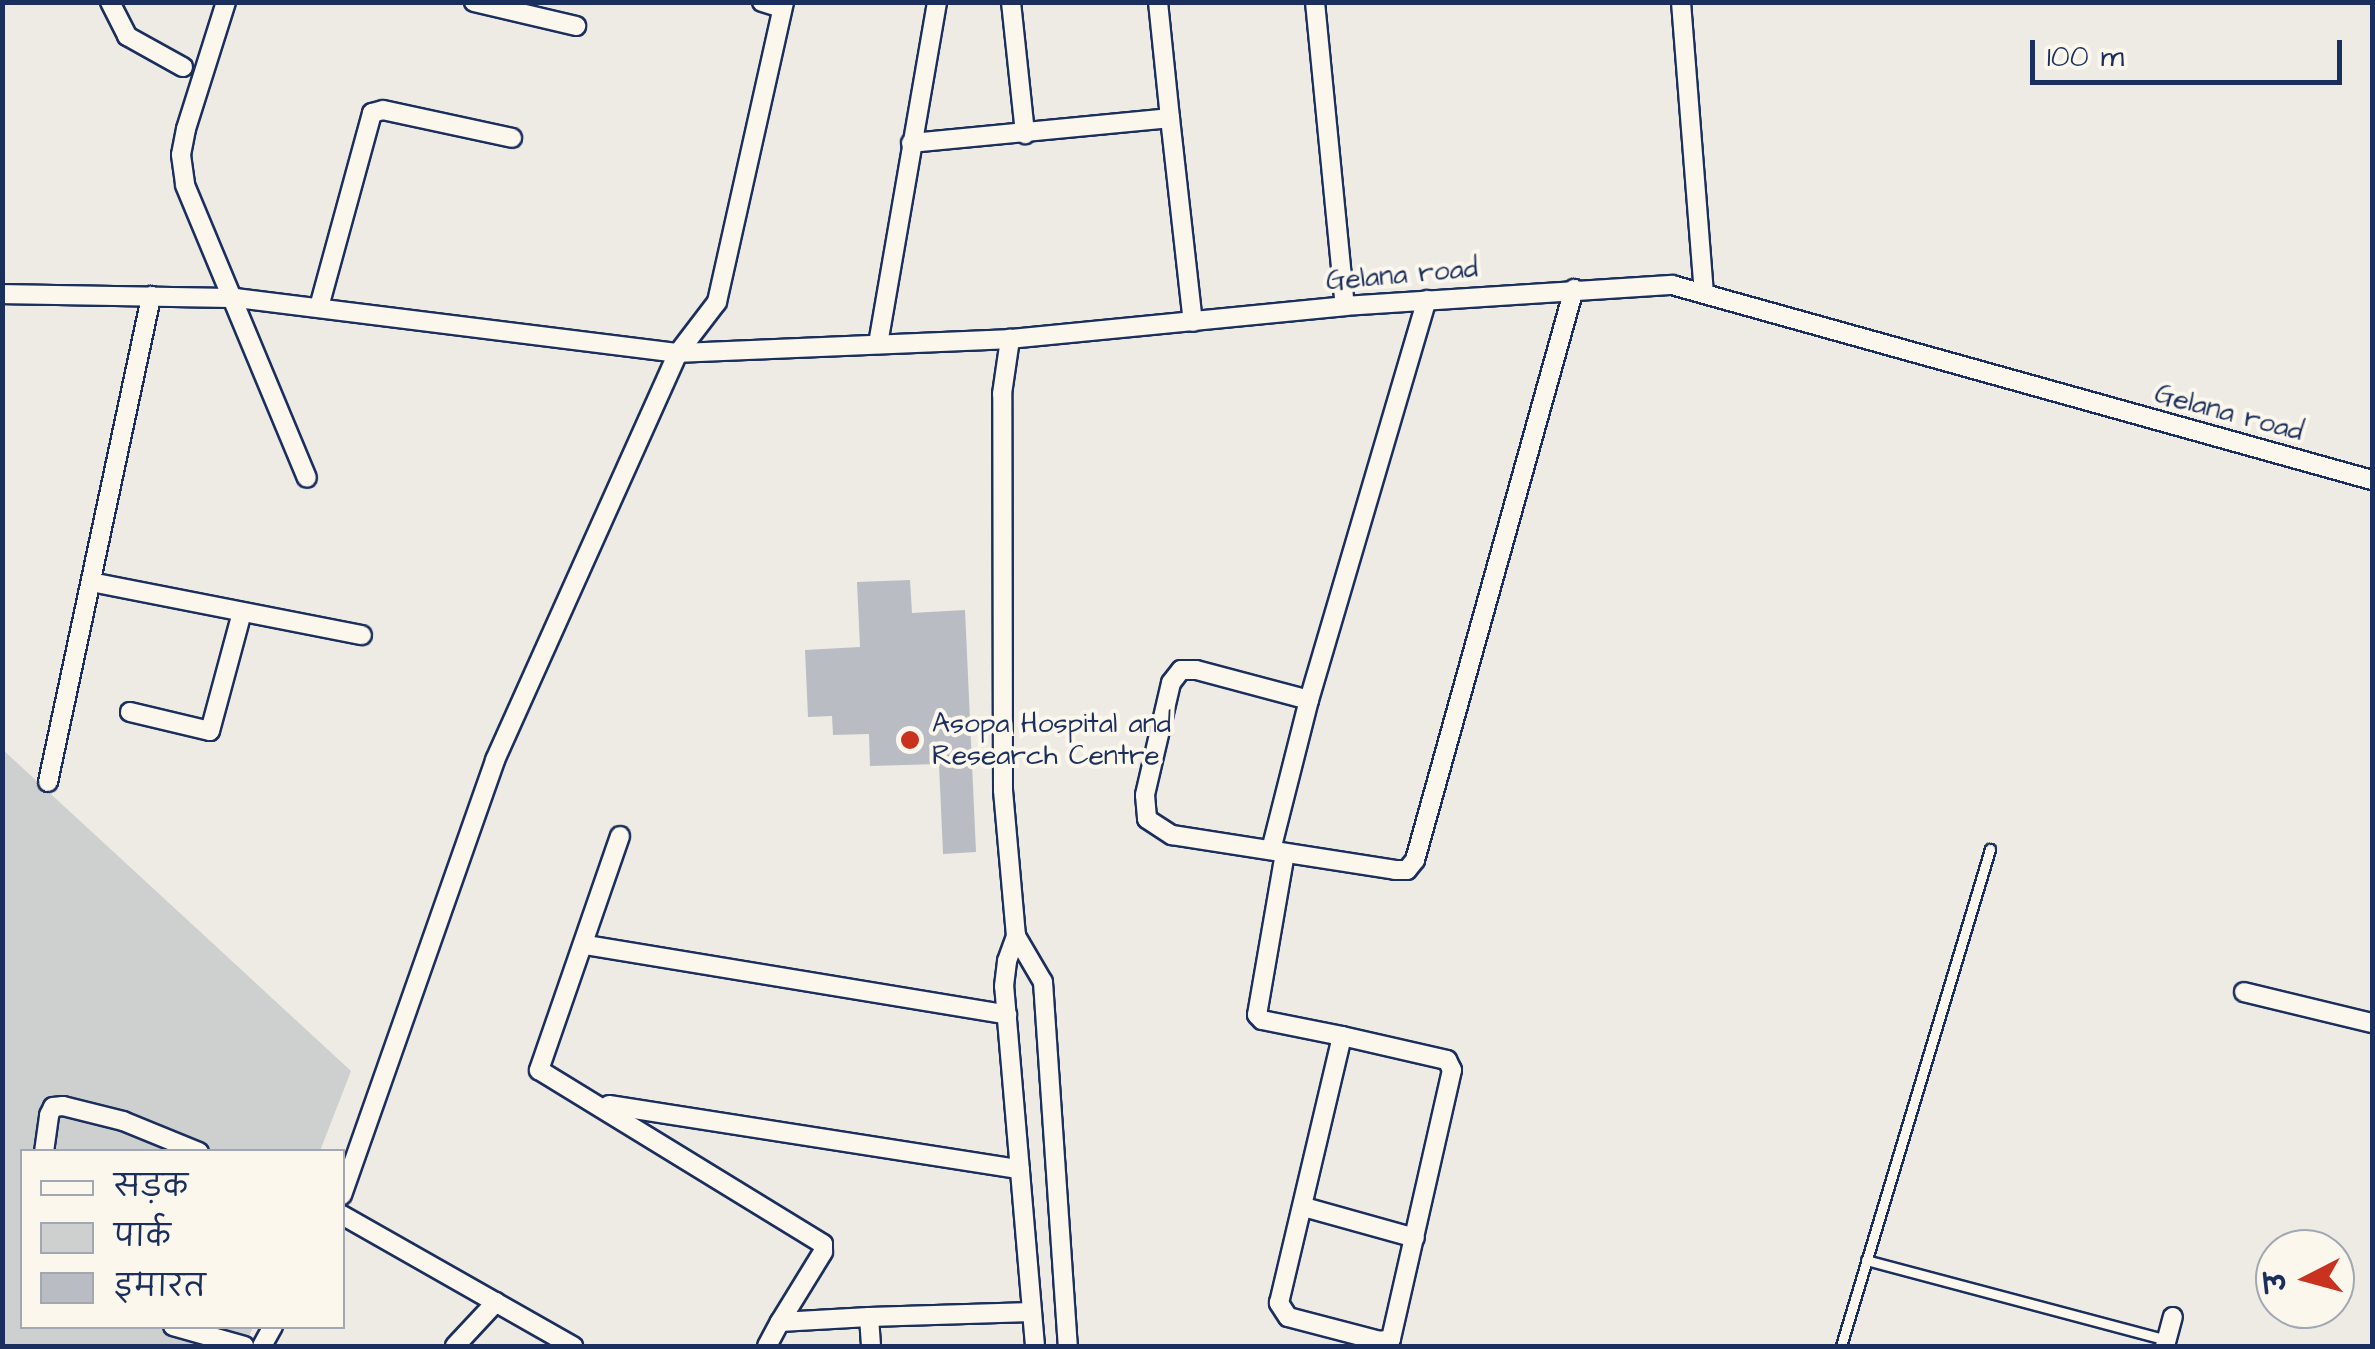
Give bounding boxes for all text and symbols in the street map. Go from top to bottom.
scale bar [2035,20,2348,82]
text: 100 m [2047,36,2124,78]
street label: Gelana road [1325,252,1479,298]
street label: Gelana road [2151,377,2307,449]
place label: Asopa Hospital and Research Centre [932,707,1171,773]
marker: Asopa Hospital and Research Centre [897,727,923,753]
legend [20,1149,345,1329]
text: सड़क [114,1166,188,1208]
text: पार्क [114,1216,171,1258]
north arrow [2255,1229,2355,1329]
text: इमारत [114,1266,206,1308]
text: उ [2256,1271,2297,1293]

